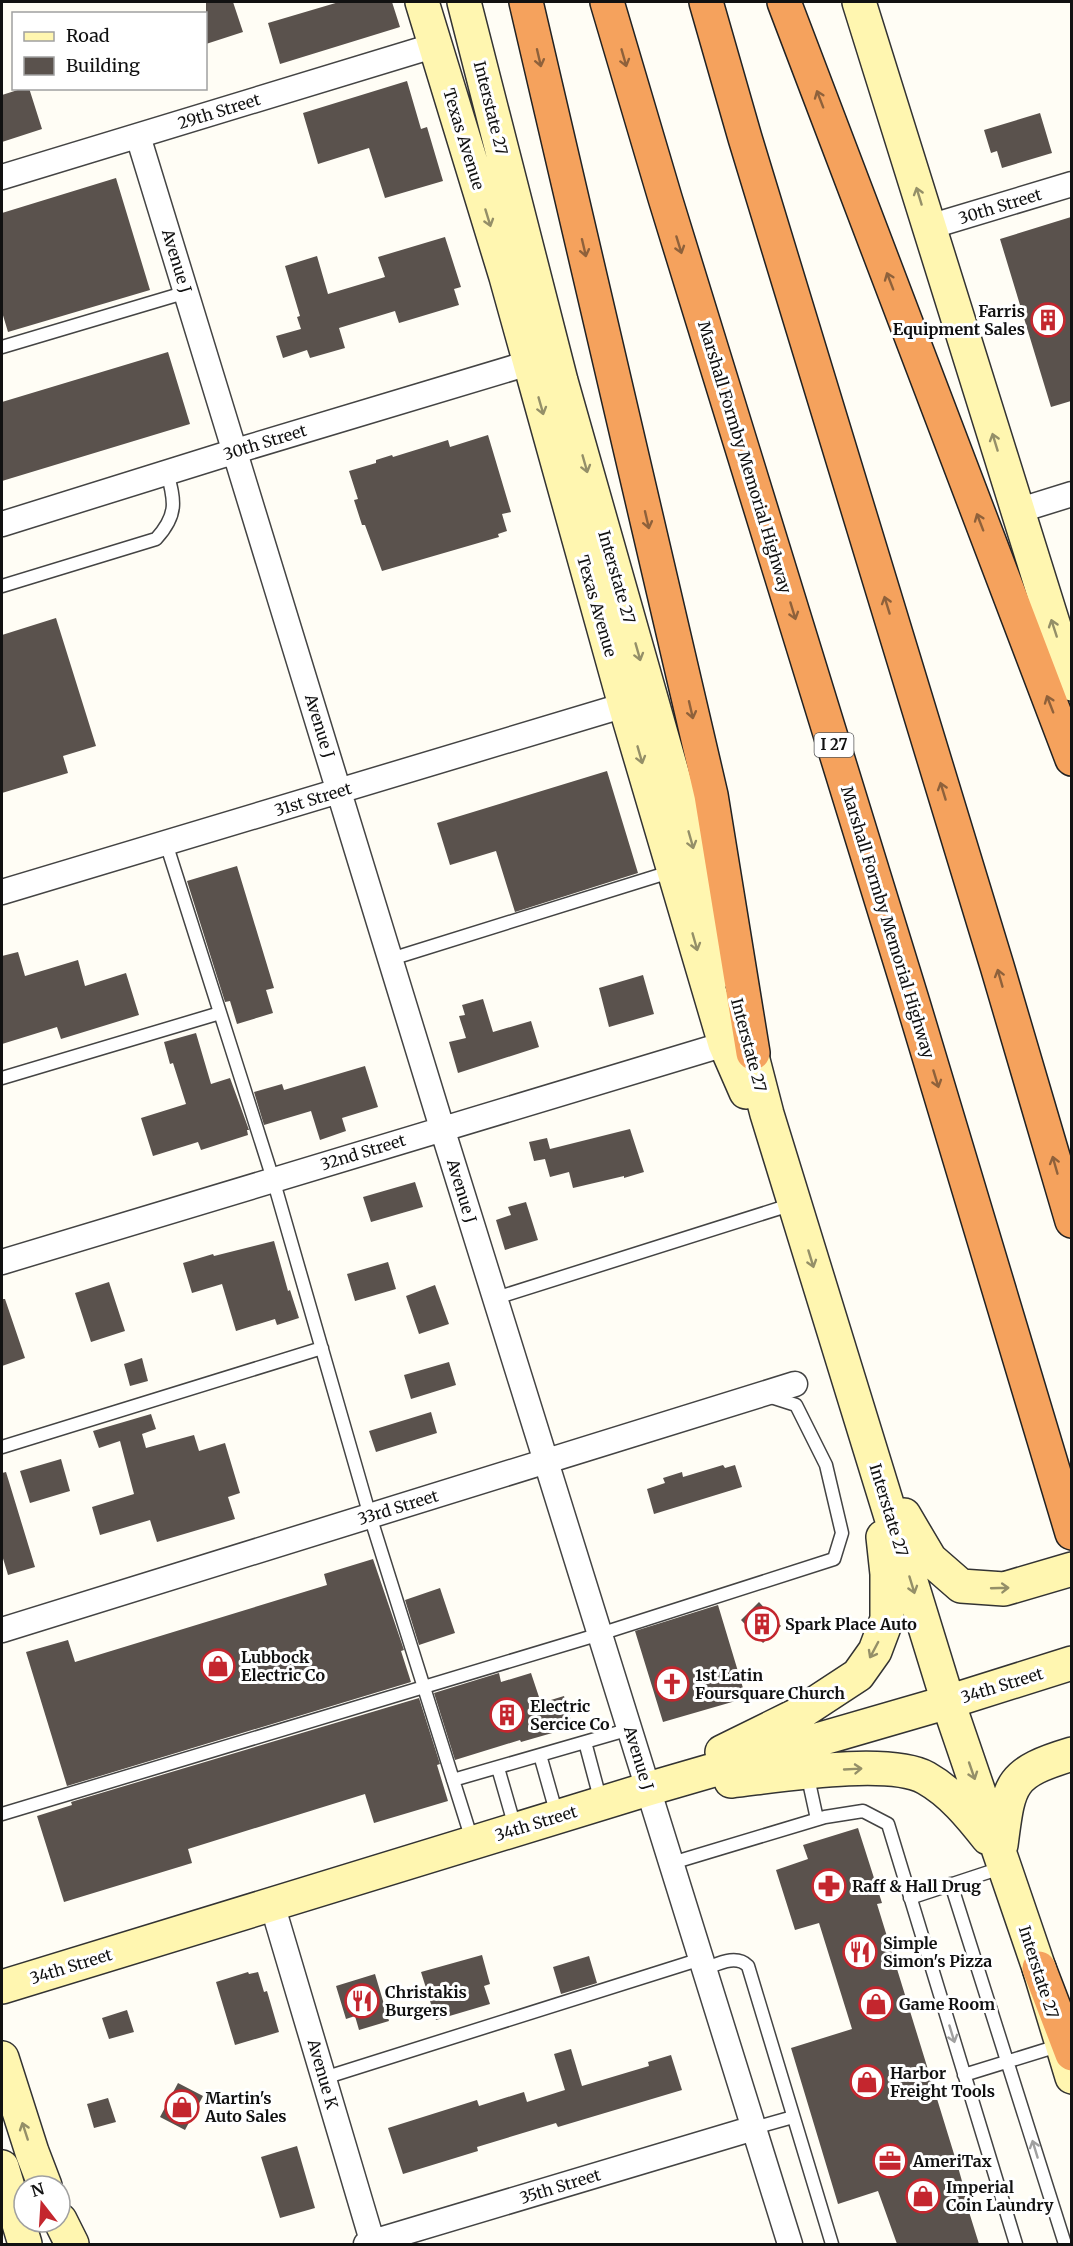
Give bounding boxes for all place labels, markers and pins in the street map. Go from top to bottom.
place label: Farris Equipment Sales [893,301,1025,339]
building icon: Farris Equipment Sales [1030,302,1066,338]
building icon: Spark Place Auto [744,1606,780,1642]
place label: Spark Place Auto [785,1614,917,1634]
place label: Lubbock Electric Co [241,1647,325,1685]
shop icon: Lubbock Electric Co [200,1648,236,1684]
place label: 1st Latin Foursquare Church [695,1665,845,1703]
church icon: 1st Latin Foursquare Church [654,1666,690,1702]
place label: Electric Sercice Co [530,1696,610,1734]
building icon: Electric Sercice Co [489,1697,525,1733]
pharmacy icon: Raff & Hall Drug [811,1868,847,1904]
place label: Raff & Hall Drug [852,1876,981,1896]
place label: Simple Simon's Pizza [883,1933,992,1971]
restaurant icon: Simple Simon's Pizza [842,1934,878,1970]
place label: Christakis Burgers [385,1982,467,2020]
restaurant icon: Christakis Burgers [344,1983,380,2019]
shop icon: Game Room [858,1986,894,2022]
place label: Game Room [899,1994,995,2014]
place label: Harbor Freight Tools [890,2063,995,2101]
shop icon: Harbor Freight Tools [849,2064,885,2100]
place label: Martin's Auto Sales [204,2088,287,2126]
shop icon: Martin's Auto Sales [164,2089,200,2125]
office icon: AmeriTax [872,2143,908,2179]
place label: AmeriTax [912,2151,992,2171]
place label: Imperial Coin Laundry [946,2177,1054,2215]
shop icon: Imperial Coin Laundry [905,2178,941,2214]

